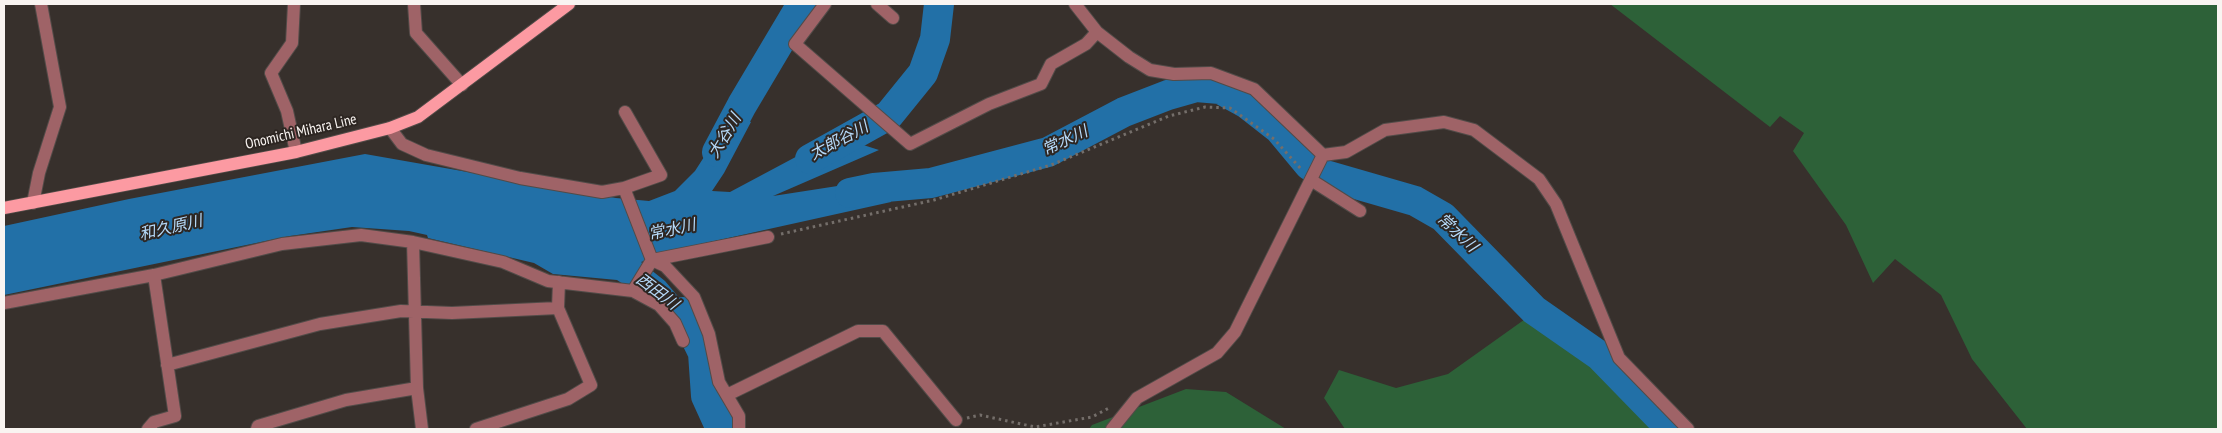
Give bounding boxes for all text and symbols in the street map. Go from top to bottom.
street label: Onomichi Mihara Line [244,110,358,154]
water label: 大谷川 [704,110,746,162]
water label: 太郎谷川 [806,118,872,164]
water label: 常水川 [1039,122,1091,160]
water label: 常水川 [1433,210,1481,256]
water label: 和久原川 [138,211,204,245]
water label: 常水川 [647,216,697,244]
water label: 西田川 [632,270,682,314]

